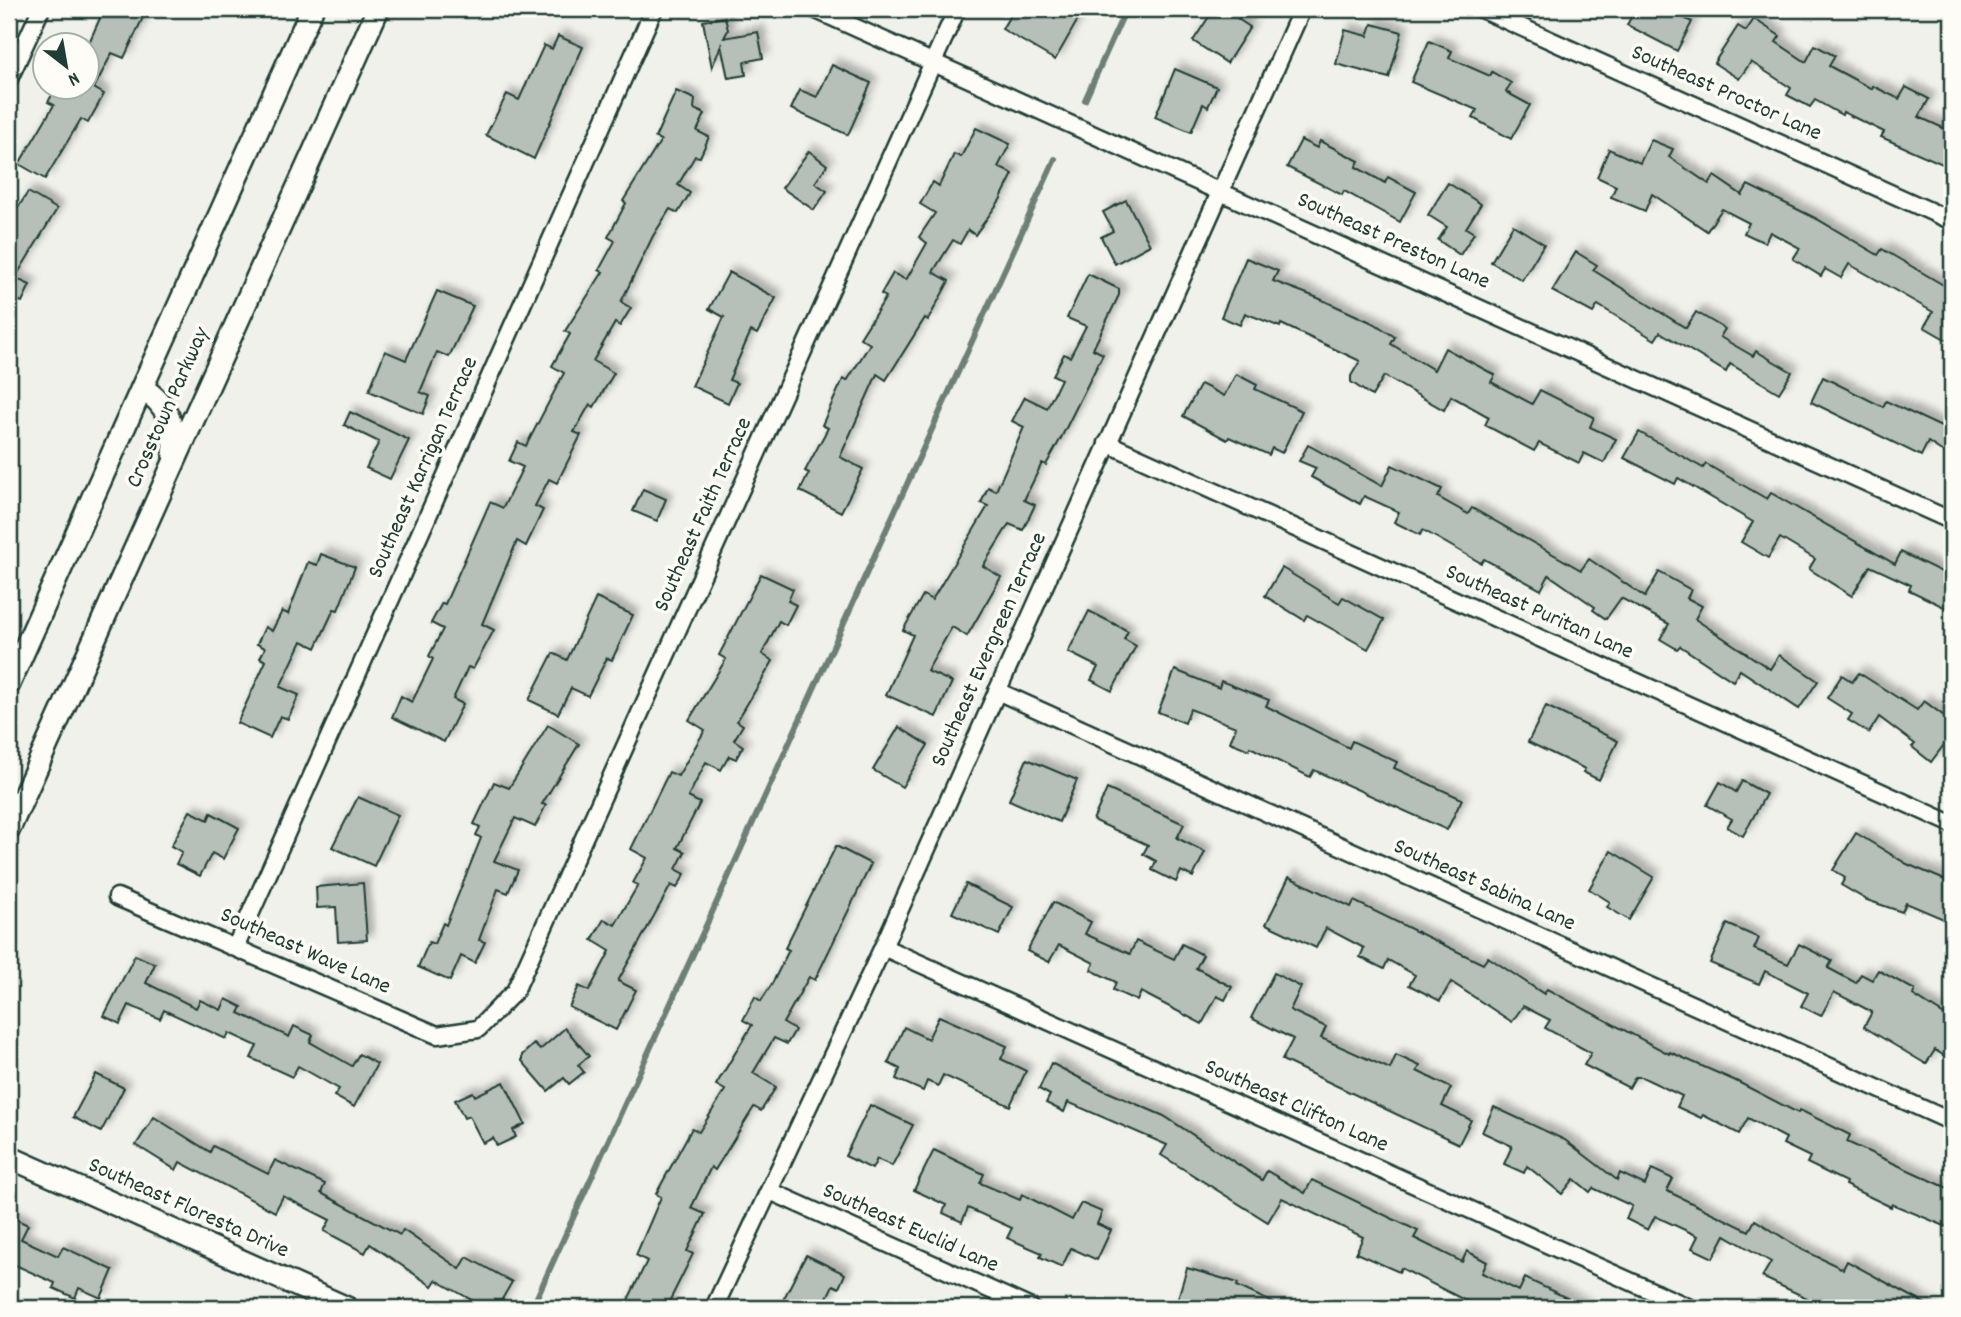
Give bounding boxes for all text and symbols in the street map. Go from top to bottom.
north arrow [32,32,102,102]
street label: Southeast Proctor Lane [1625,37,1827,151]
text: N [62,64,84,92]
street label: Southeast Preston Lane [1291,185,1495,299]
street label: Crosstown Parkway [119,322,220,494]
street label: Southeast Karrigan Terrace [360,352,488,584]
street label: Southeast Faith Terrace [646,412,762,618]
street label: Southeast Evergreen Terrace [923,527,1057,773]
street label: Southeast Puritan Lane [1440,557,1638,669]
street label: Southeast Sabina Lane [1388,831,1580,941]
street label: Southeast Wave Lane [214,900,396,1004]
street label: Southeast Clifton Lane [1199,1052,1393,1162]
street label: Southeast Floresta Drive [82,1150,294,1268]
street label: Southeast Euclid Lane [817,1175,1003,1283]

